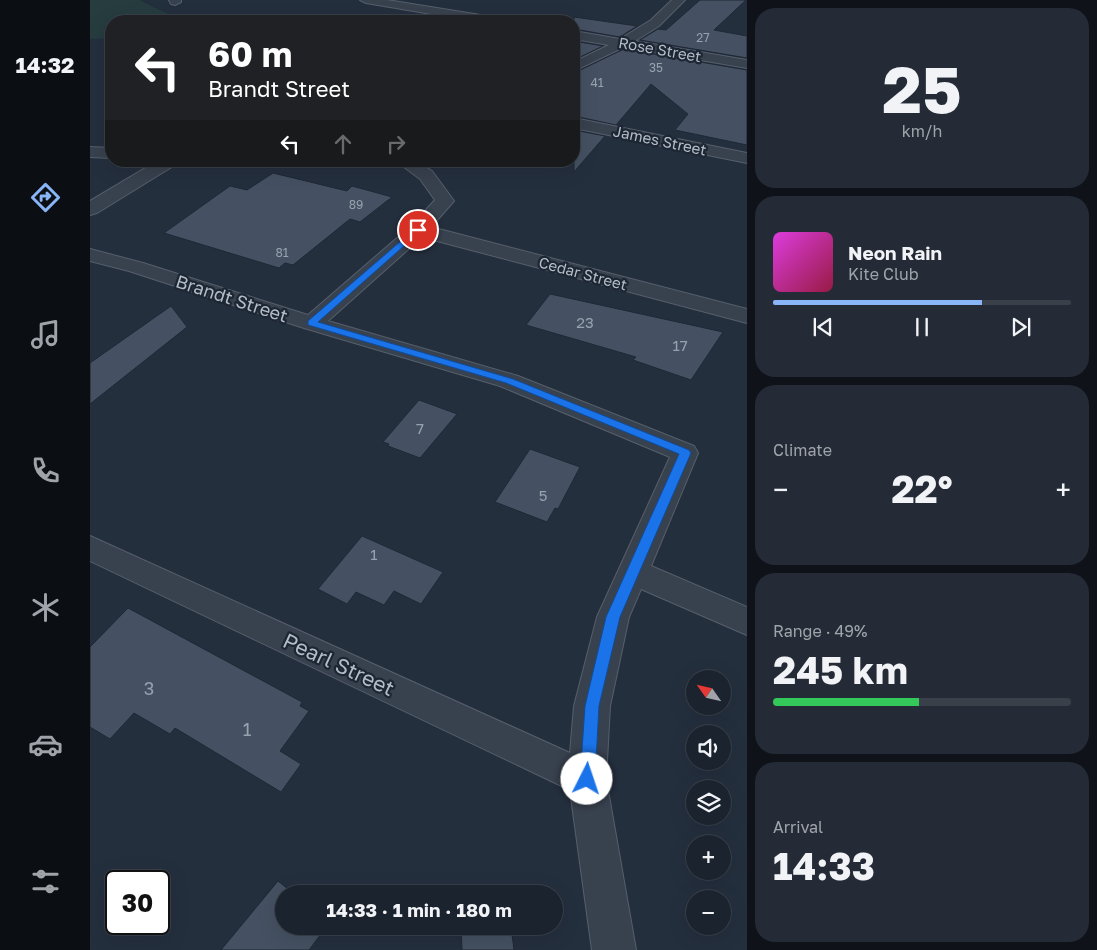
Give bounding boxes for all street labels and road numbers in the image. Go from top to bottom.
street label: Rose Street [617,33,703,65]
street label: James Street [612,121,708,159]
street label: Cedar Street [537,253,629,293]
street label: Brandt Street [173,270,291,326]
street label: Pearl Street [279,627,399,701]

